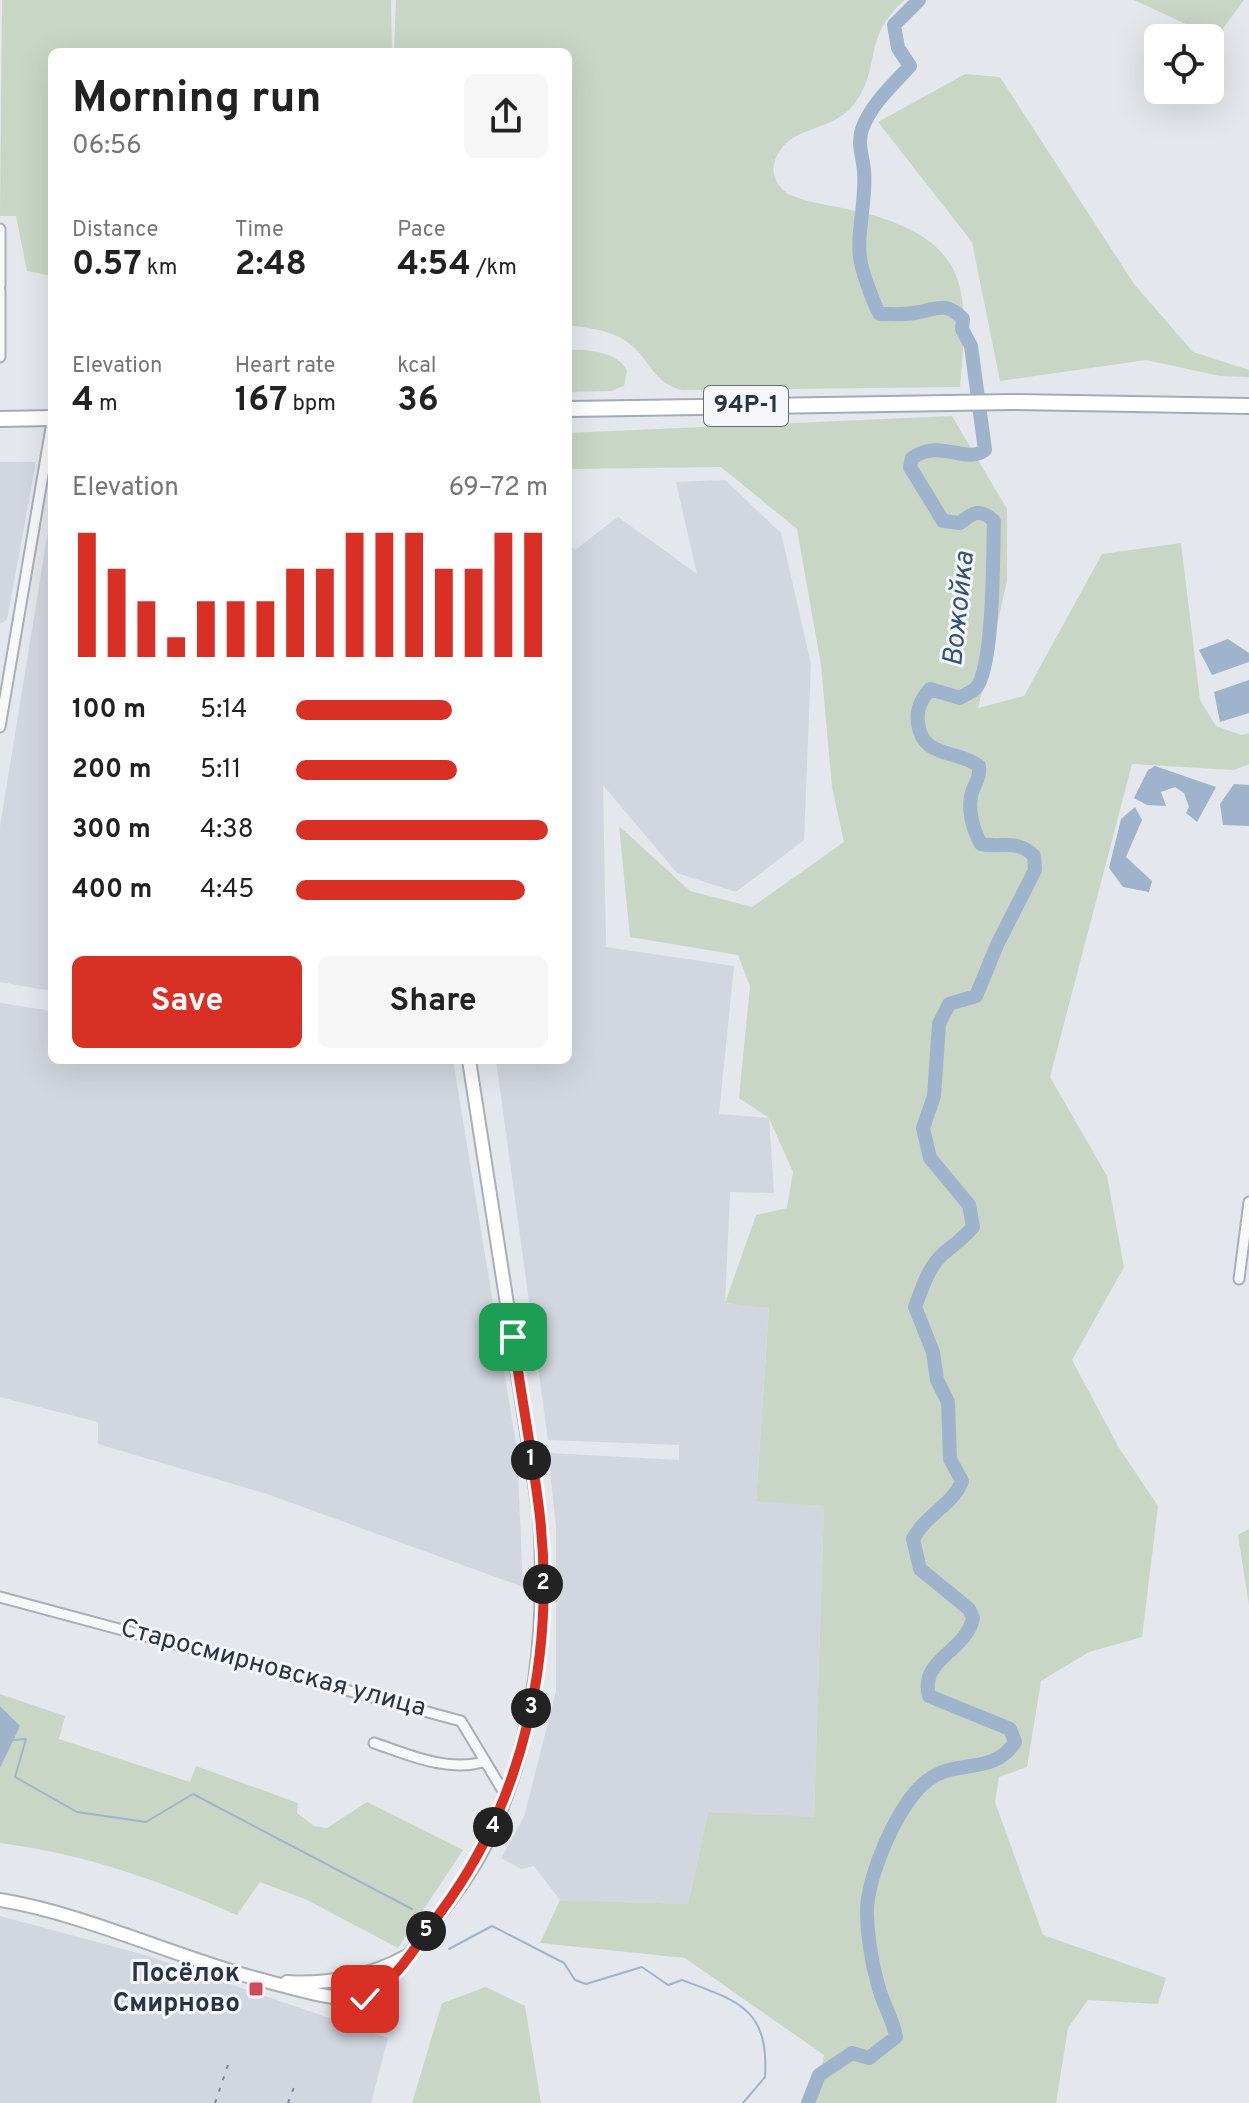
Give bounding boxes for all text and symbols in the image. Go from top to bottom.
map controls [1144,24,1224,104]
button: locate [1144,24,1224,104]
text: Morning run [72,72,322,128]
button: share [464,74,548,158]
text: 06:56 [72,130,142,163]
text: Distance [72,217,158,244]
text: Time [235,217,284,244]
text: Pace [397,217,446,244]
text: 0.57 [72,244,142,287]
text: 2:48 [235,244,307,287]
text: 4:54 [397,244,471,287]
text: km [142,255,177,282]
text: /km [471,255,517,282]
text: Elevation [72,353,162,380]
text: Heart rate [235,353,335,380]
text: kcal [397,353,436,380]
text: 4 [72,380,94,423]
text: 167 [235,380,287,423]
text: 36 [397,380,439,423]
road number: 94Р-1 [704,386,788,426]
text: m [94,391,118,418]
text: bpm [287,391,336,418]
text: Elevation [72,472,179,505]
text: 69–72 m [449,472,548,505]
water label: Вожойка [936,549,984,668]
text: 100 m [72,694,146,727]
text: 5:14 [200,694,247,727]
text: 200 m [72,754,151,787]
text: 5:11 [200,754,241,787]
text: 300 m [72,814,151,847]
text: 4:38 [200,814,254,847]
text: 400 m [72,874,152,907]
text: 4:45 [200,874,254,907]
button: Save [72,956,302,1048]
button: Share [318,956,548,1048]
pin [479,1303,547,1371]
icon: arrive [491,1315,535,1359]
pin: 1 [511,1440,551,1480]
text: 1 [527,1446,535,1473]
pin: 2 [523,1564,563,1604]
text: 2 [536,1570,550,1597]
street label: Старосмирновская улица [117,1612,429,1726]
pin: 3 [511,1688,551,1728]
text: 3 [524,1694,538,1721]
pin: 4 [473,1807,513,1847]
text: 4 [486,1813,500,1840]
pin: 5 [406,1911,446,1951]
text: 5 [419,1917,433,1944]
place label: Посёлок Смирново [113,1958,240,2021]
pin [331,1965,399,2033]
icon: check [343,1977,387,2021]
marker: Посёлок Смирново [247,1980,265,1998]

